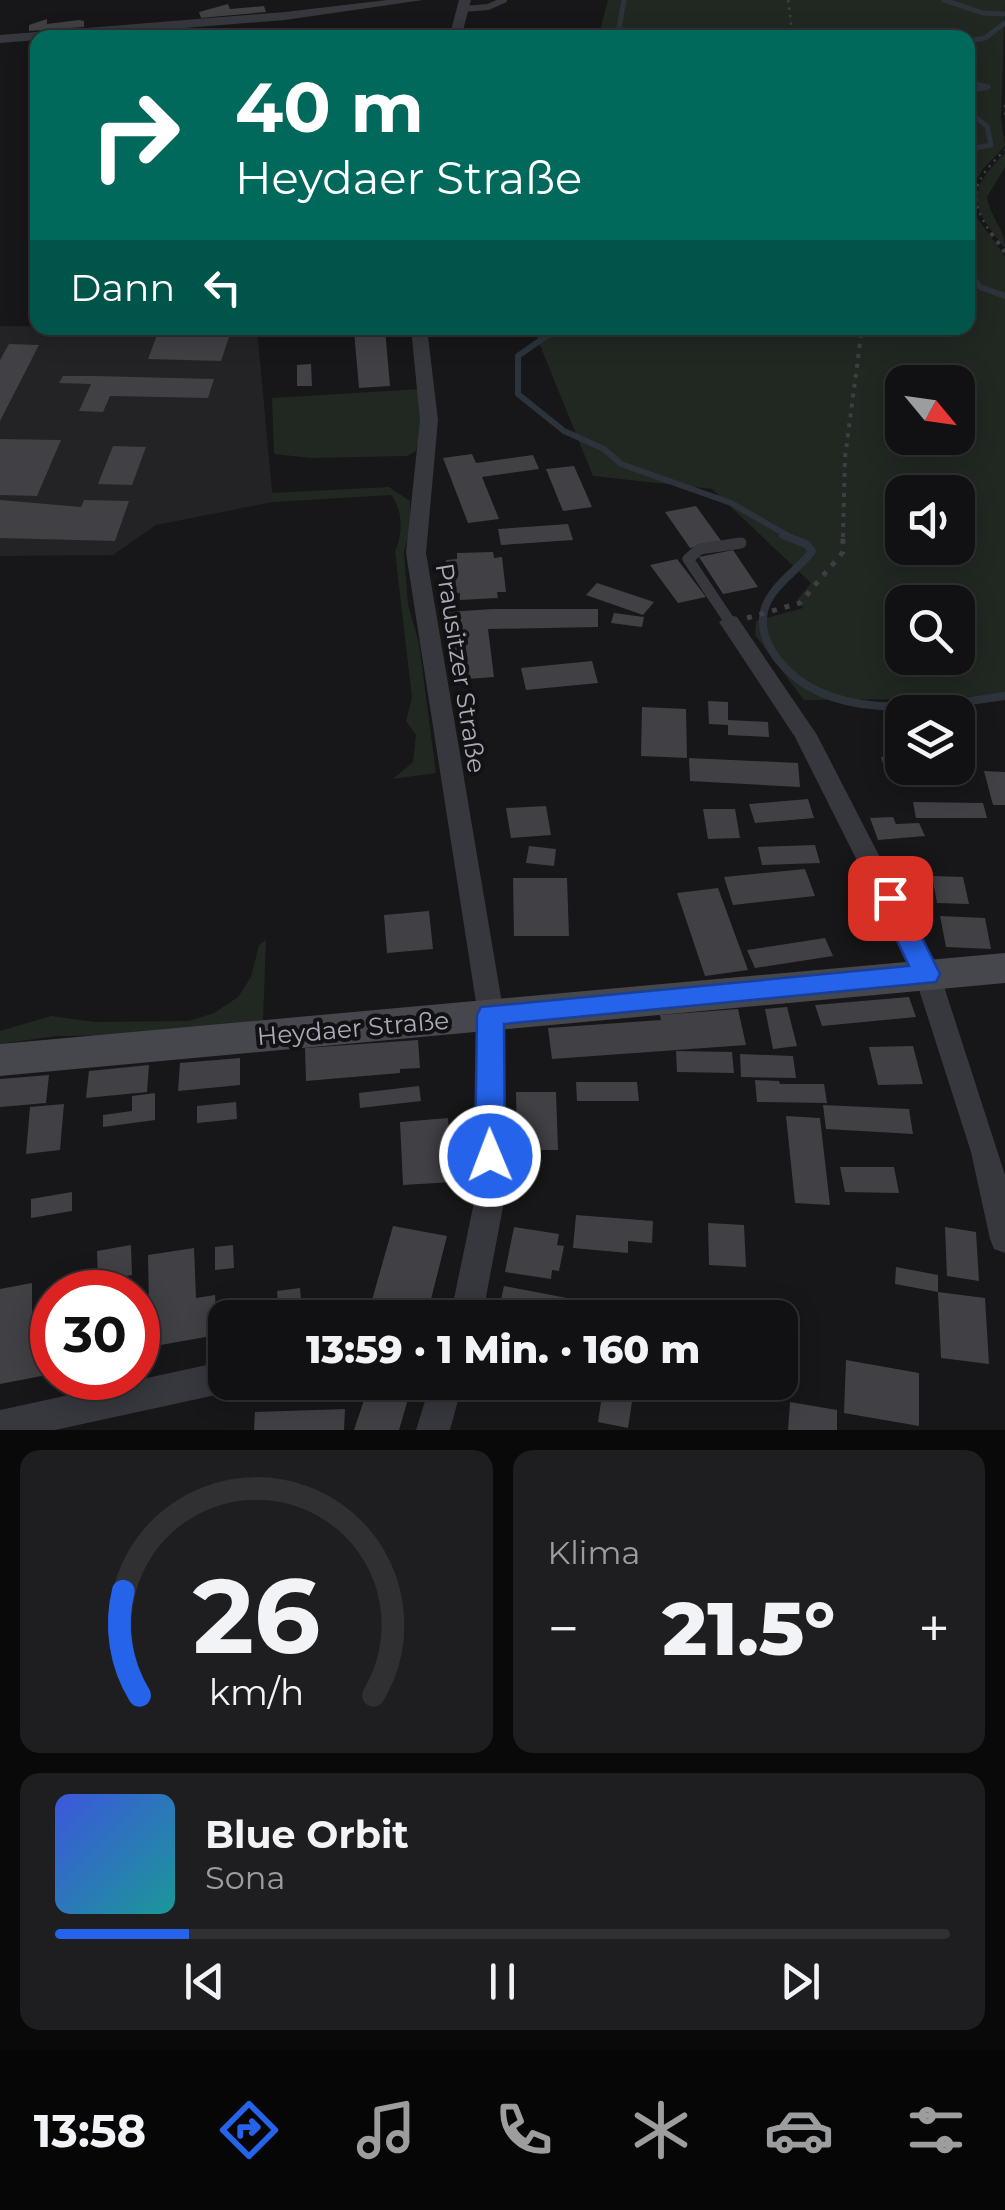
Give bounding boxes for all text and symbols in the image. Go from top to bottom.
text: 40 m [235,64,424,150]
icon: right [70,70,200,200]
text: Heydaer Straße [235,150,582,205]
icon: left [195,260,250,315]
text: Dann [70,264,175,311]
north arrow [885,365,975,455]
map controls [885,365,975,785]
button: sound [885,475,975,565]
street label: Prausitzer Straße [430,561,492,775]
button: search [885,585,975,675]
button: layers [885,695,975,785]
pin [848,856,933,941]
icon: arrive [863,871,918,926]
street label: Heydaer Straße [256,1005,450,1051]
position arrow [438,1104,542,1208]
speed limit sign: 30 [30,1270,160,1400]
text: 13:59 · 1 Min. · 160 m [306,1326,700,1373]
text: Klima [548,1533,640,1572]
text: 26 [192,1552,320,1679]
text: 21.5° [662,1582,835,1674]
text: − [548,1595,579,1662]
text: + [918,1595,950,1662]
text: km/h [209,1670,304,1714]
text: Blue Orbit [205,1811,409,1858]
text: Sona [205,1858,285,1897]
icon: previous [177,1954,232,2009]
icon: pause [475,1954,530,2009]
icon: next [773,1954,828,2009]
icon: directions [214,2095,284,2165]
icon: music [351,2095,421,2165]
icon: phone [489,2095,559,2165]
icon: climate [626,2095,696,2165]
icon: car [764,2095,834,2165]
icon: filters [901,2095,971,2165]
text: 13:58 [34,2103,146,2158]

